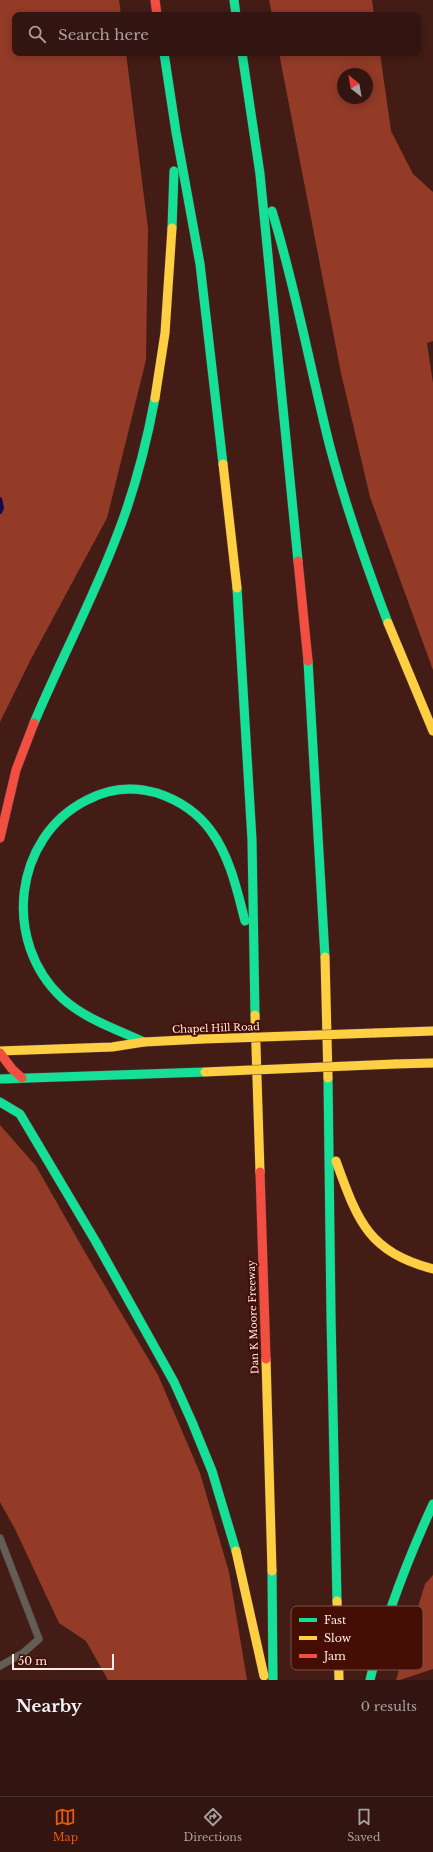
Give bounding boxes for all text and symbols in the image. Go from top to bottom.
search box [12,12,421,56]
icon: search [26,23,48,45]
text: Search here [58,25,149,44]
north arrow [337,68,373,104]
street label: Chapel Hill Road [172,1020,260,1036]
street label: Dan K Moore Freeway [244,1259,261,1374]
legend [291,1606,423,1670]
text: Fast [324,1613,347,1627]
text: Slow [324,1631,352,1645]
text: Jam [322,1649,346,1663]
scale bar [12,1652,114,1671]
text: 50 m [18,1654,47,1668]
text: Nearby [16,1696,82,1717]
text: 0 results [361,1698,417,1715]
tab: Map [53,1806,78,1844]
tab: Directions [183,1806,242,1844]
tab: Saved [347,1806,380,1844]

